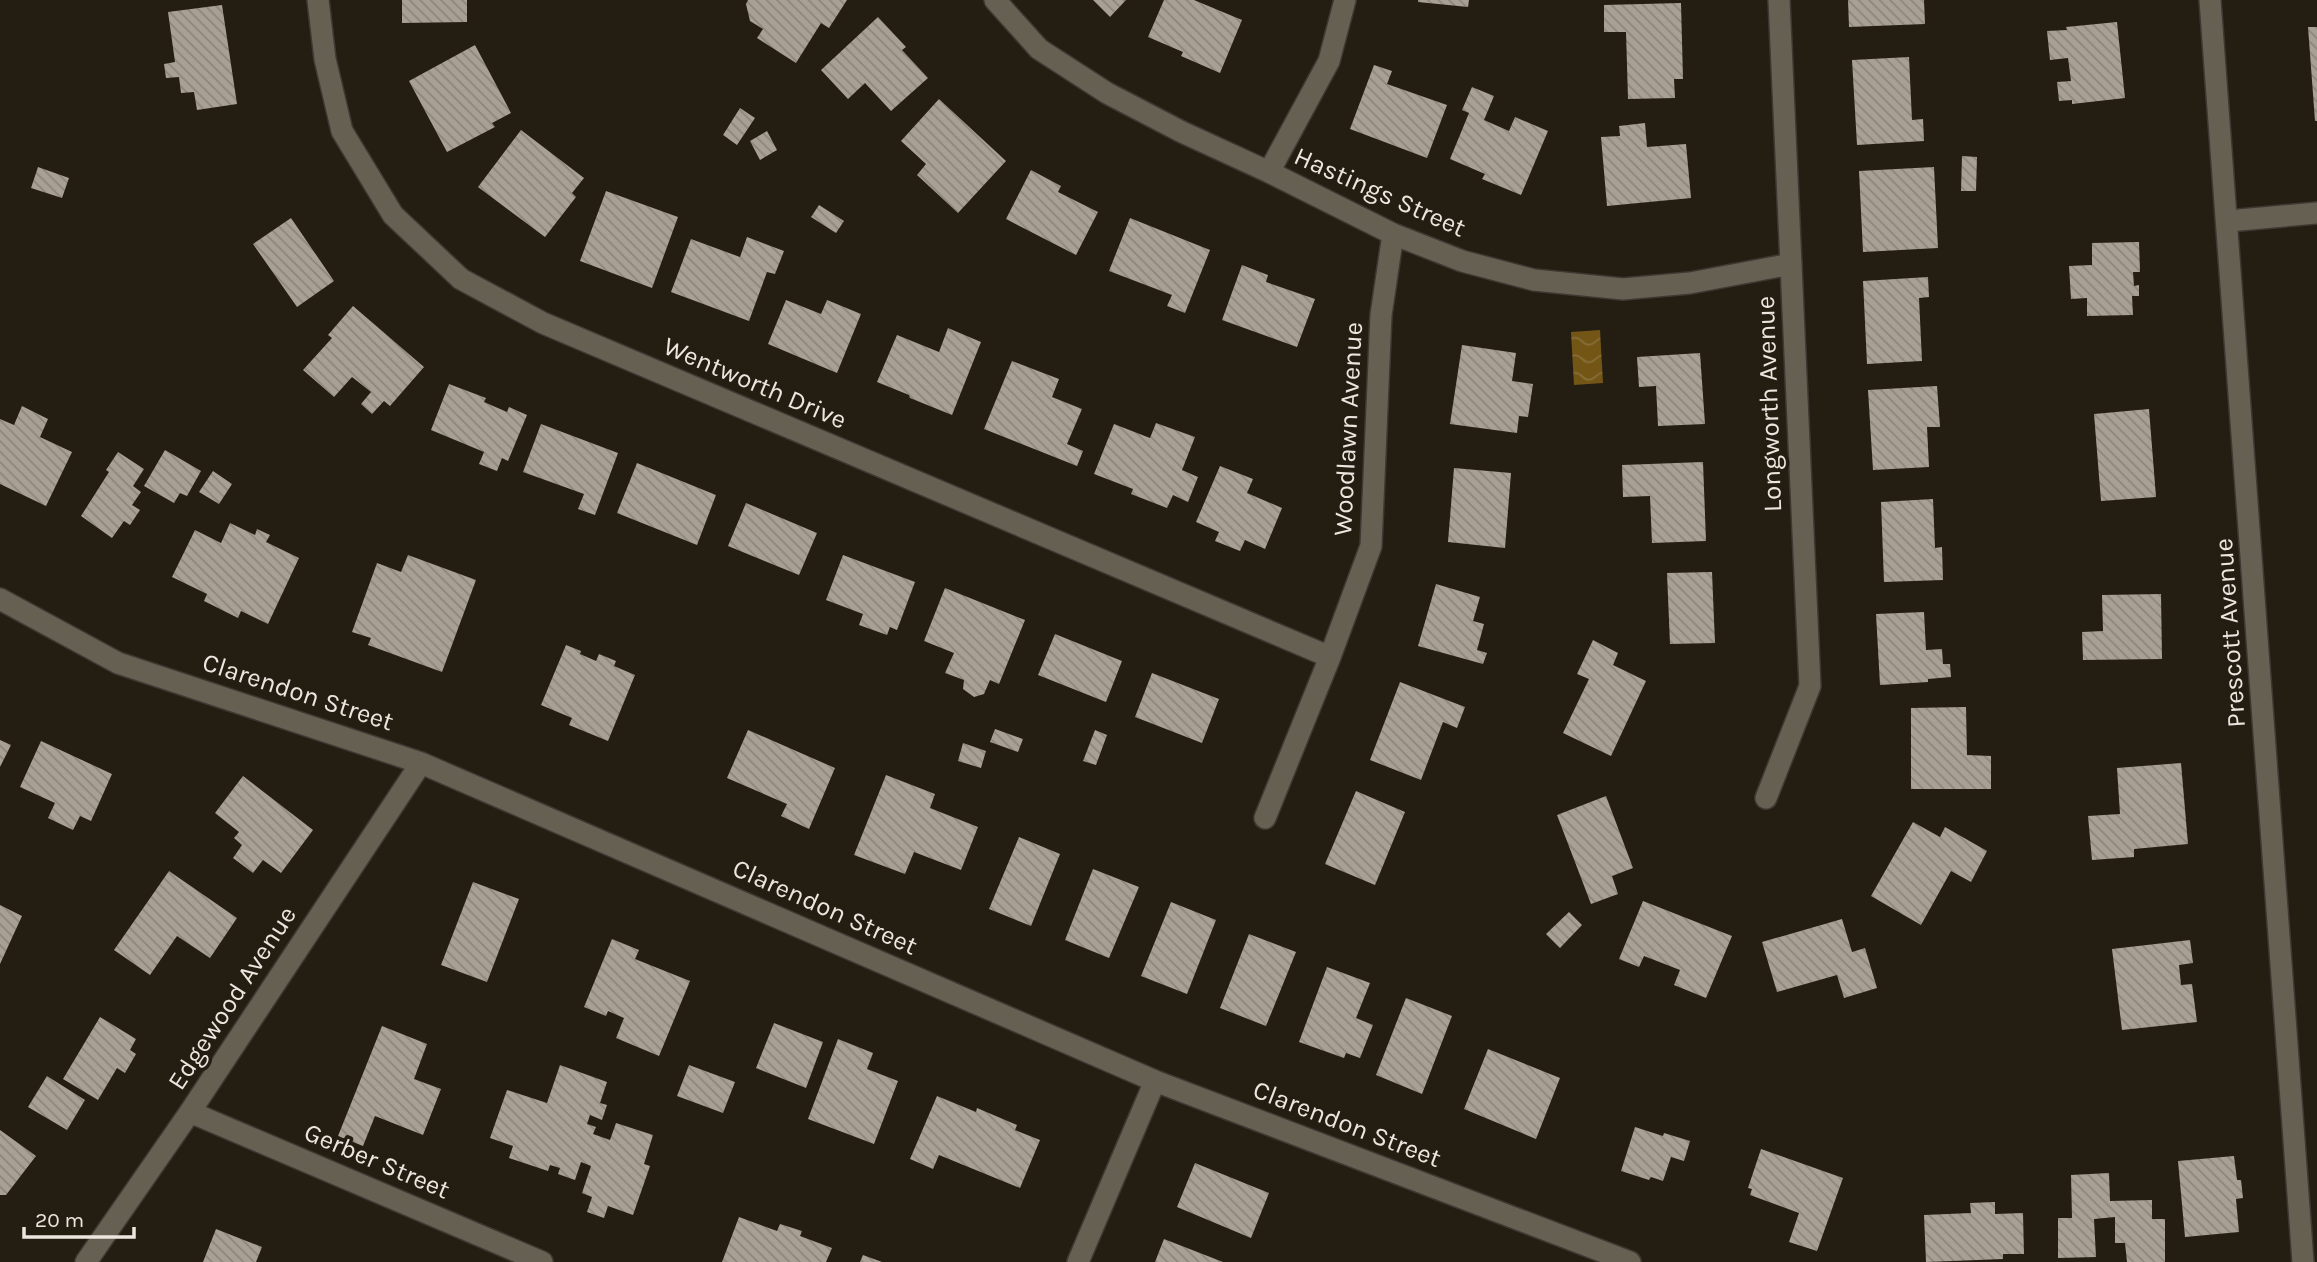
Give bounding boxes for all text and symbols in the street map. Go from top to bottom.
street label: Hastings Street [1289,140,1471,244]
street label: Longworth Avenue [1750,295,1788,513]
street label: Woodlawn Avenue [1327,321,1369,537]
street label: Wentworth Drive [659,330,851,436]
street label: Prescott Avenue [2208,537,2252,729]
street label: Clarendon Street [199,647,398,738]
street label: Clarendon Street [728,852,922,962]
street label: Edgewood Avenue [161,900,303,1096]
street label: Clarendon Street [1249,1074,1446,1174]
street label: Gerber Street [300,1116,455,1206]
scale bar [24,1196,135,1240]
text: 20 m [35,1208,84,1232]

